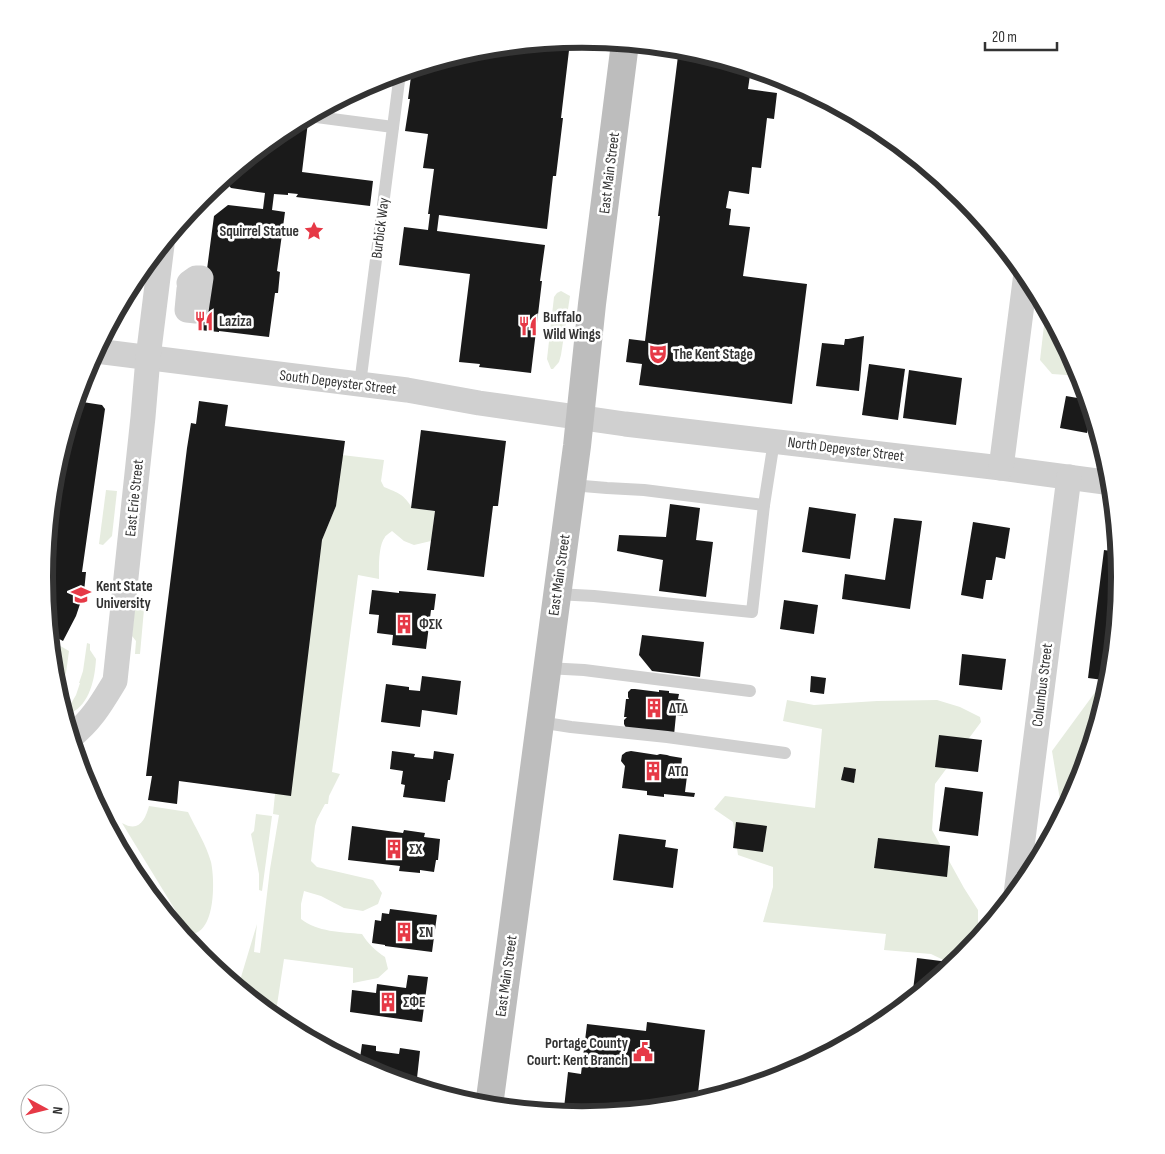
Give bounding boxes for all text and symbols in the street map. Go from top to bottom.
scale bar [985,20,1058,52]
text: 20 m [992,28,1017,47]
street label: East Main Street [595,131,624,215]
street label: Burbick Way [367,196,394,260]
place icon: Squirrel Statue [303,220,325,242]
place label: Squirrel Statue [219,222,299,241]
place label: Buffalo Wild Wings [543,308,601,344]
restaurant icon: Laziza [193,310,215,332]
place label: Laziza [219,312,252,331]
restaurant icon: Buffalo Wild Wings [517,315,539,337]
theatre icon: The Kent Stage [647,343,669,365]
place label: The Kent Stage [673,345,753,364]
street label: South Depeyster Street [278,366,398,399]
street label: North Depeyster Street [787,433,906,466]
street label: East Erie Street [121,458,148,538]
street label: East Main Street [544,533,575,617]
place label: Kent State University [96,577,153,613]
school or university icon: Kent State University [70,584,92,606]
building icon: ΦΣΚ [393,613,415,635]
place label: ΦΣΚ [419,615,443,634]
street label: Columbus Street [1028,642,1057,728]
building icon: ΔΤΔ [643,697,665,719]
place label: ΔΤΔ [669,699,688,718]
building icon: ΑΤΩ [642,760,664,782]
place label: ΑΤΩ [667,762,689,781]
building icon: ΣΧ [383,838,405,860]
place label: ΣΧ [409,840,422,859]
building icon: ΣΝ [393,921,415,943]
place label: ΣΝ [419,923,433,942]
street label: East Main Street [491,934,522,1018]
building icon: ΣΦΕ [377,991,399,1013]
place label: ΣΦΕ [403,993,426,1012]
place label: Portage County Court: Kent Branch [527,1034,629,1070]
public building icon: Portage County Court: Kent Branch [632,1041,654,1063]
north arrow [20,1084,70,1134]
text: N [49,1106,66,1115]

